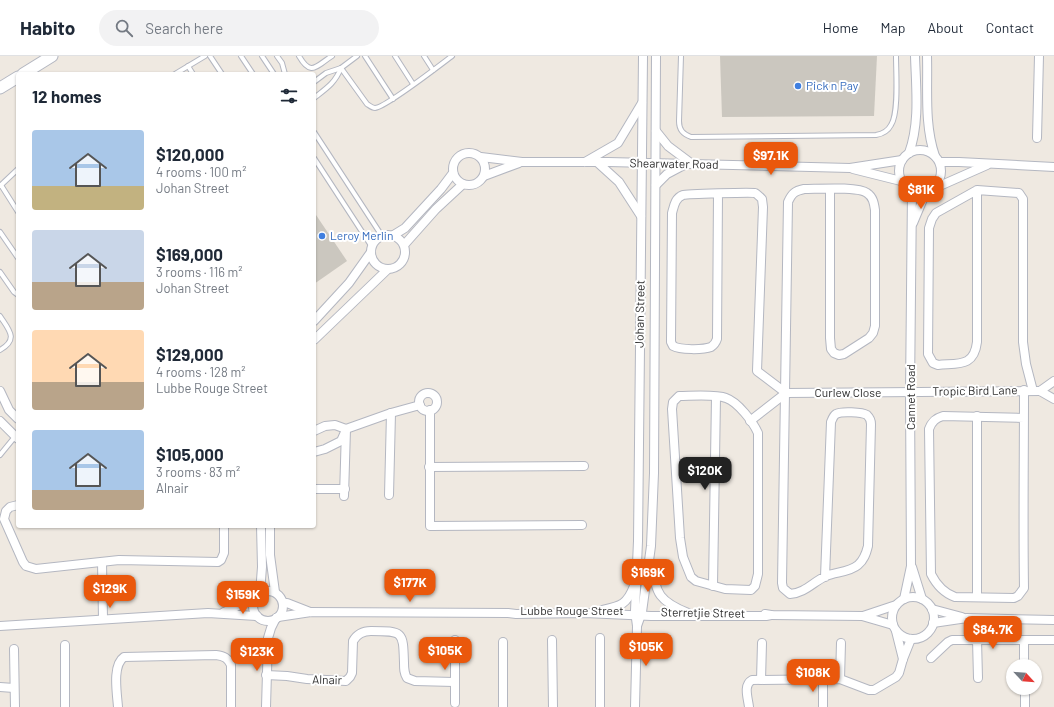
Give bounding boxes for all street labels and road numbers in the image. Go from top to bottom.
street label: Shearwater Road [629,155,719,171]
street label: Johan Street [631,280,647,348]
street label: Cannet Road [903,364,917,430]
street label: Tropic Bird Lane [932,382,1018,398]
street label: Curlew Close [815,385,881,399]
street label: Lubbe Rouge Street [520,603,624,617]
street label: Sterretjie Street [661,604,745,620]
street label: Alnair [312,672,343,686]

